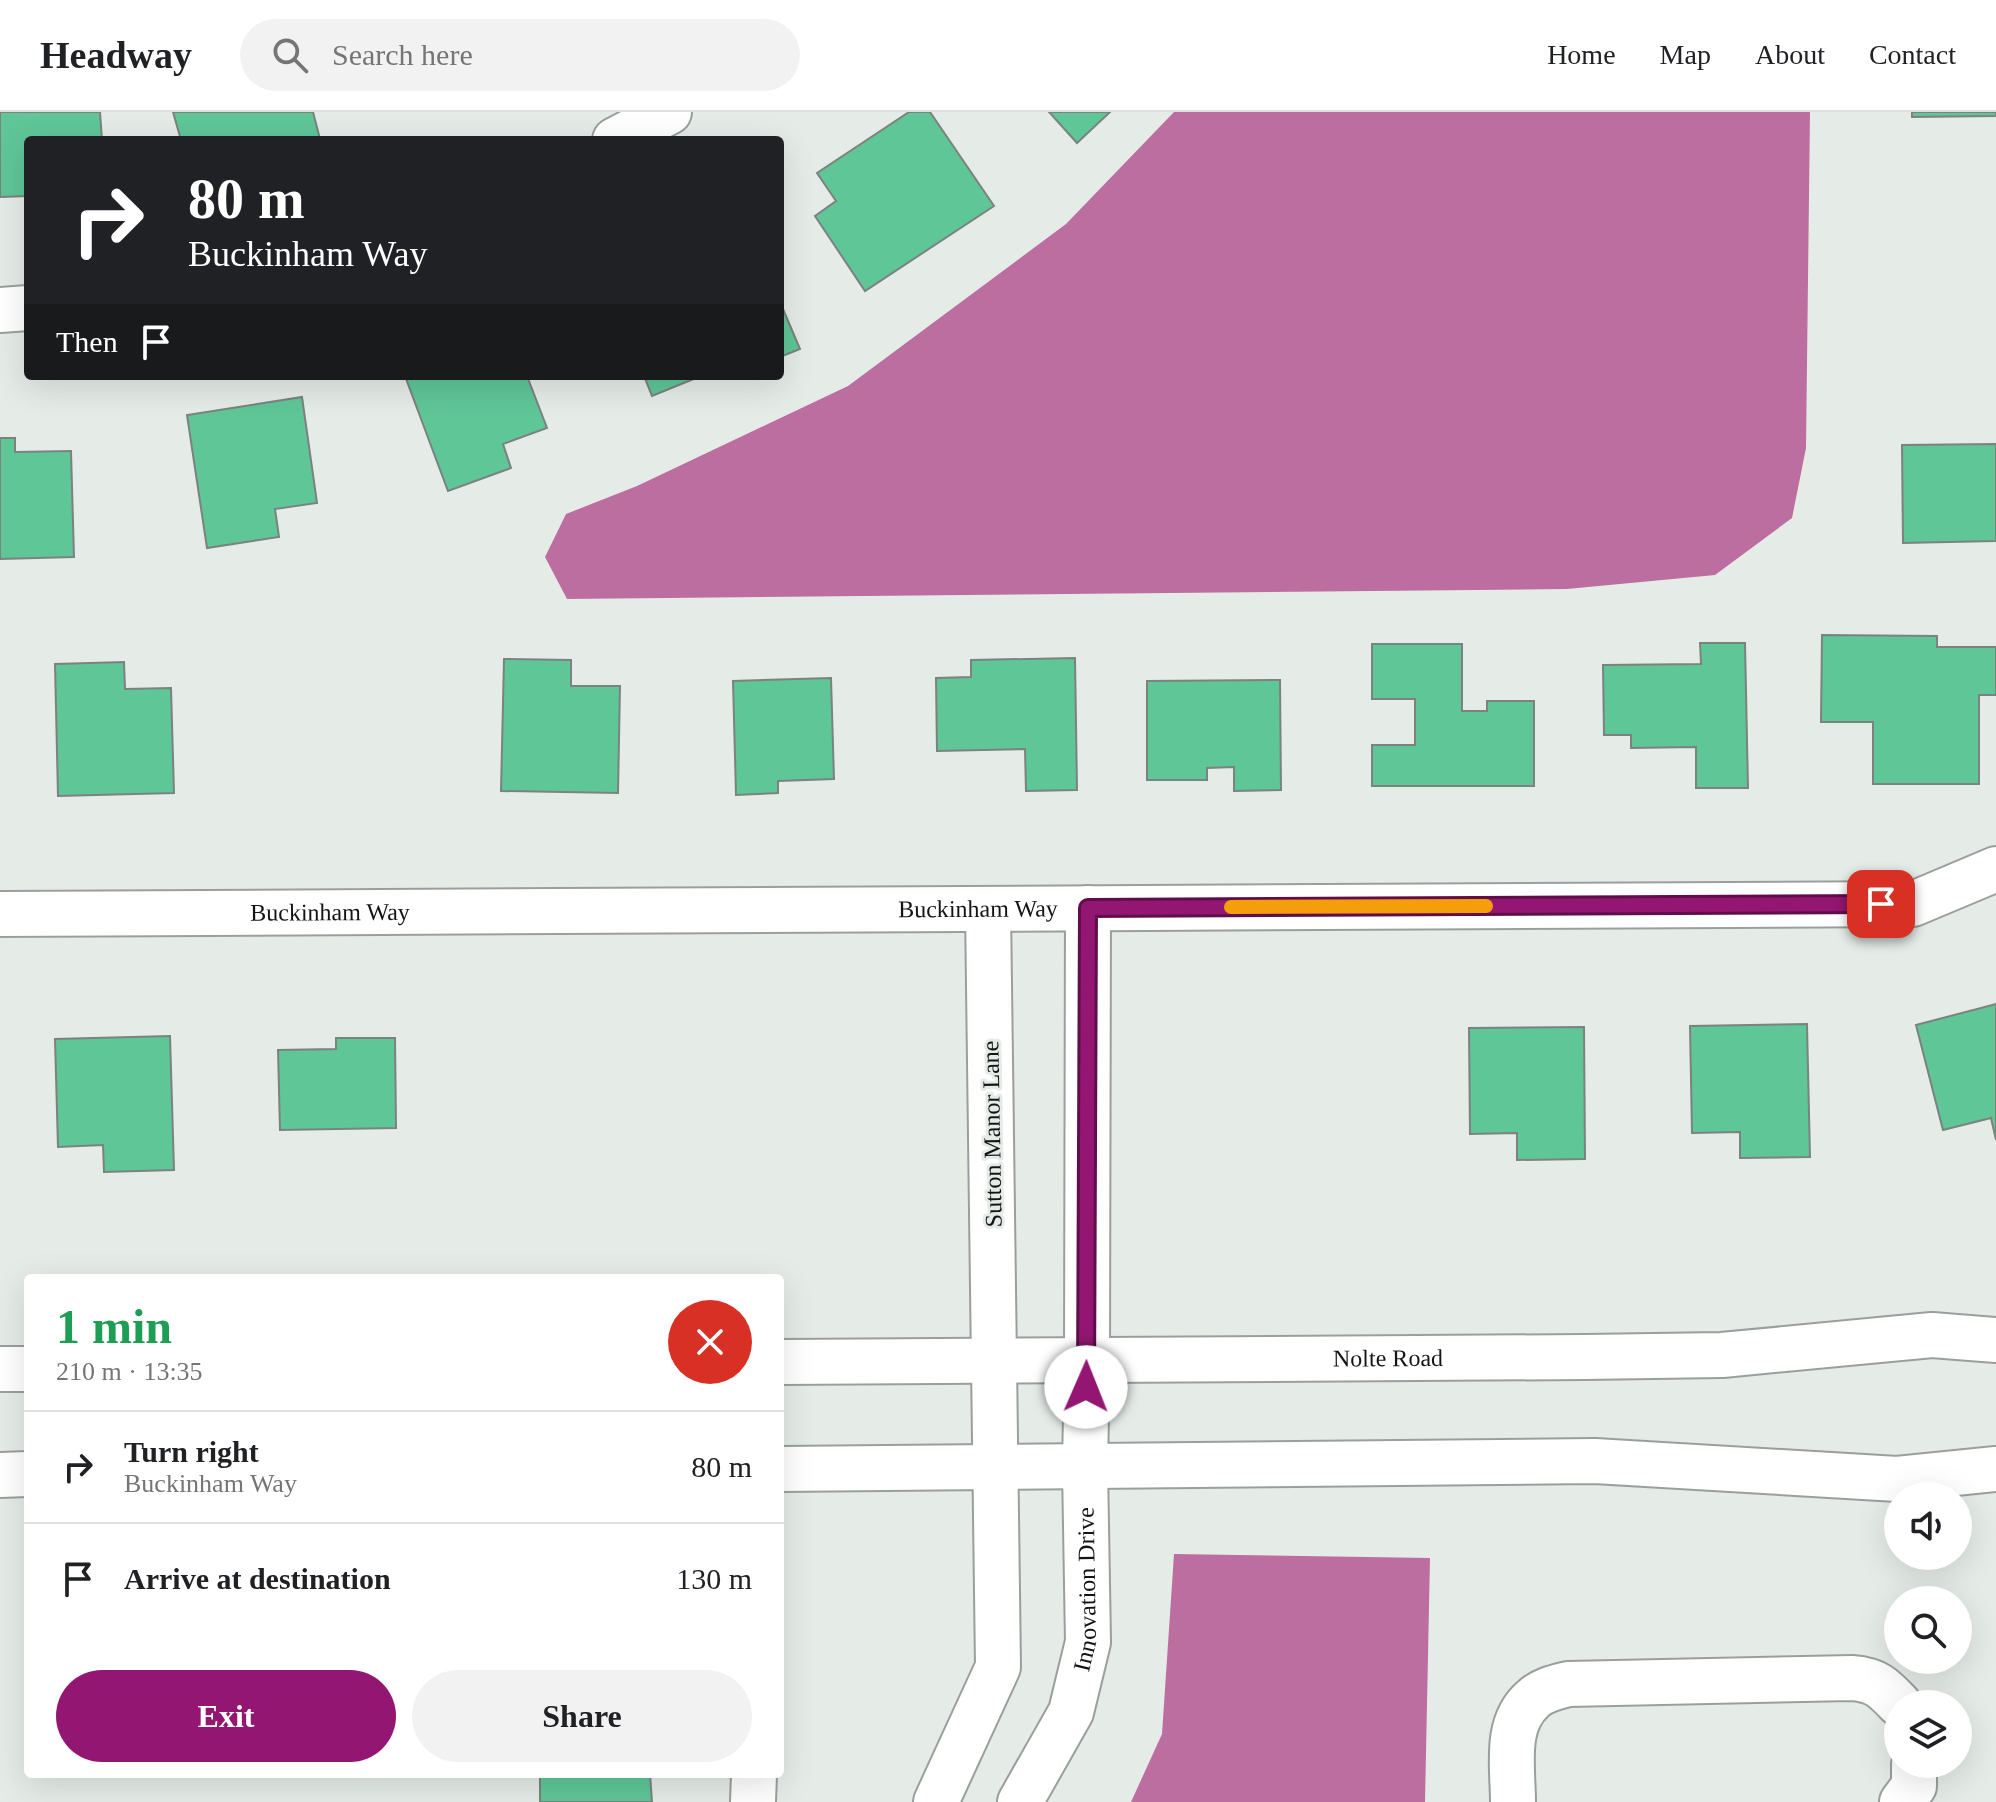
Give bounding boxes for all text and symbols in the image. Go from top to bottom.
search box [240,19,800,91]
icon: search [268,33,312,77]
text: Headway [40,34,192,76]
text: Search here [332,38,473,71]
text: Home [1547,39,1616,70]
text: Map [1660,39,1711,70]
text: About [1755,39,1825,70]
text: Contact [1869,39,1956,70]
icon: right [56,168,160,272]
text: 80 m [188,168,305,230]
text: Buckinham Way [188,234,427,274]
icon: arrive [134,320,178,364]
text: Then [56,325,118,358]
pin [1847,870,1915,938]
icon: arrive [1859,882,1903,926]
street label: Buckinham Way [898,895,1058,922]
street label: Buckinham Way [250,899,410,926]
street label: Sutton Manor Lane [977,1040,1007,1228]
text: 1 min [56,1300,172,1353]
button: close [668,1300,752,1384]
position arrow [1044,1345,1128,1429]
street label: Nolte Road [1333,1345,1443,1372]
text: 210 m · 13:35 [56,1357,203,1386]
text: Turn right [124,1435,259,1468]
icon: right [56,1445,100,1489]
text: 80 m [691,1450,752,1483]
text: Buckinham Way [124,1469,297,1498]
map controls [1884,1482,1972,1778]
button: sound [1884,1482,1972,1570]
street label: Innovation Drive [1068,1507,1101,1674]
icon: arrive [56,1557,100,1601]
text: Arrive at destination [124,1562,391,1595]
text: 130 m [676,1562,752,1595]
button: search [1884,1586,1972,1674]
button: Exit [56,1670,396,1762]
button: Share [412,1670,752,1762]
button: layers [1884,1690,1972,1778]

